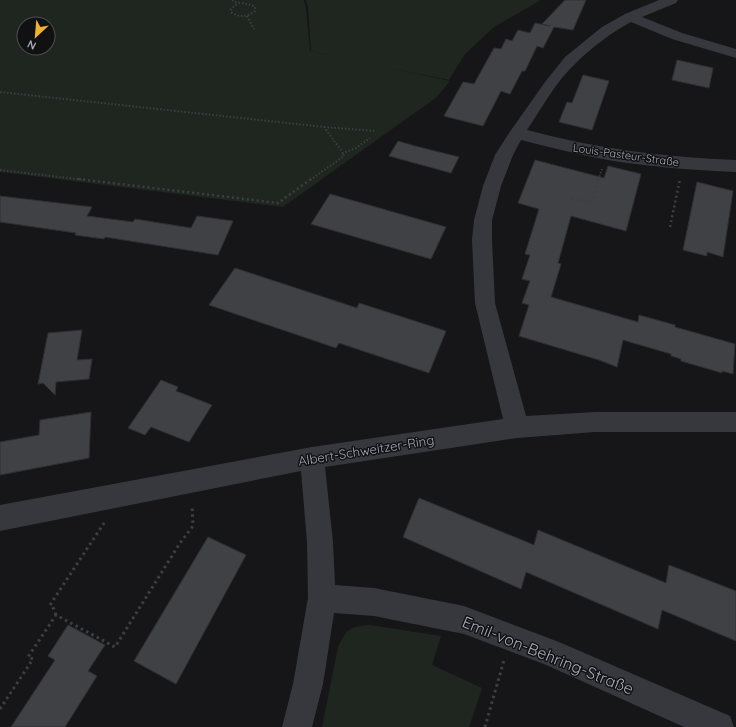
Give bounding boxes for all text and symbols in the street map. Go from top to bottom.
north arrow [16,16,56,56]
text: N [25,37,38,53]
street label: Louis-Pasteur-Straße [572,141,680,169]
street label: Albert-Schweitzer-Ring [297,431,435,469]
street label: Emil-von-Behring-Straße [459,611,637,699]

